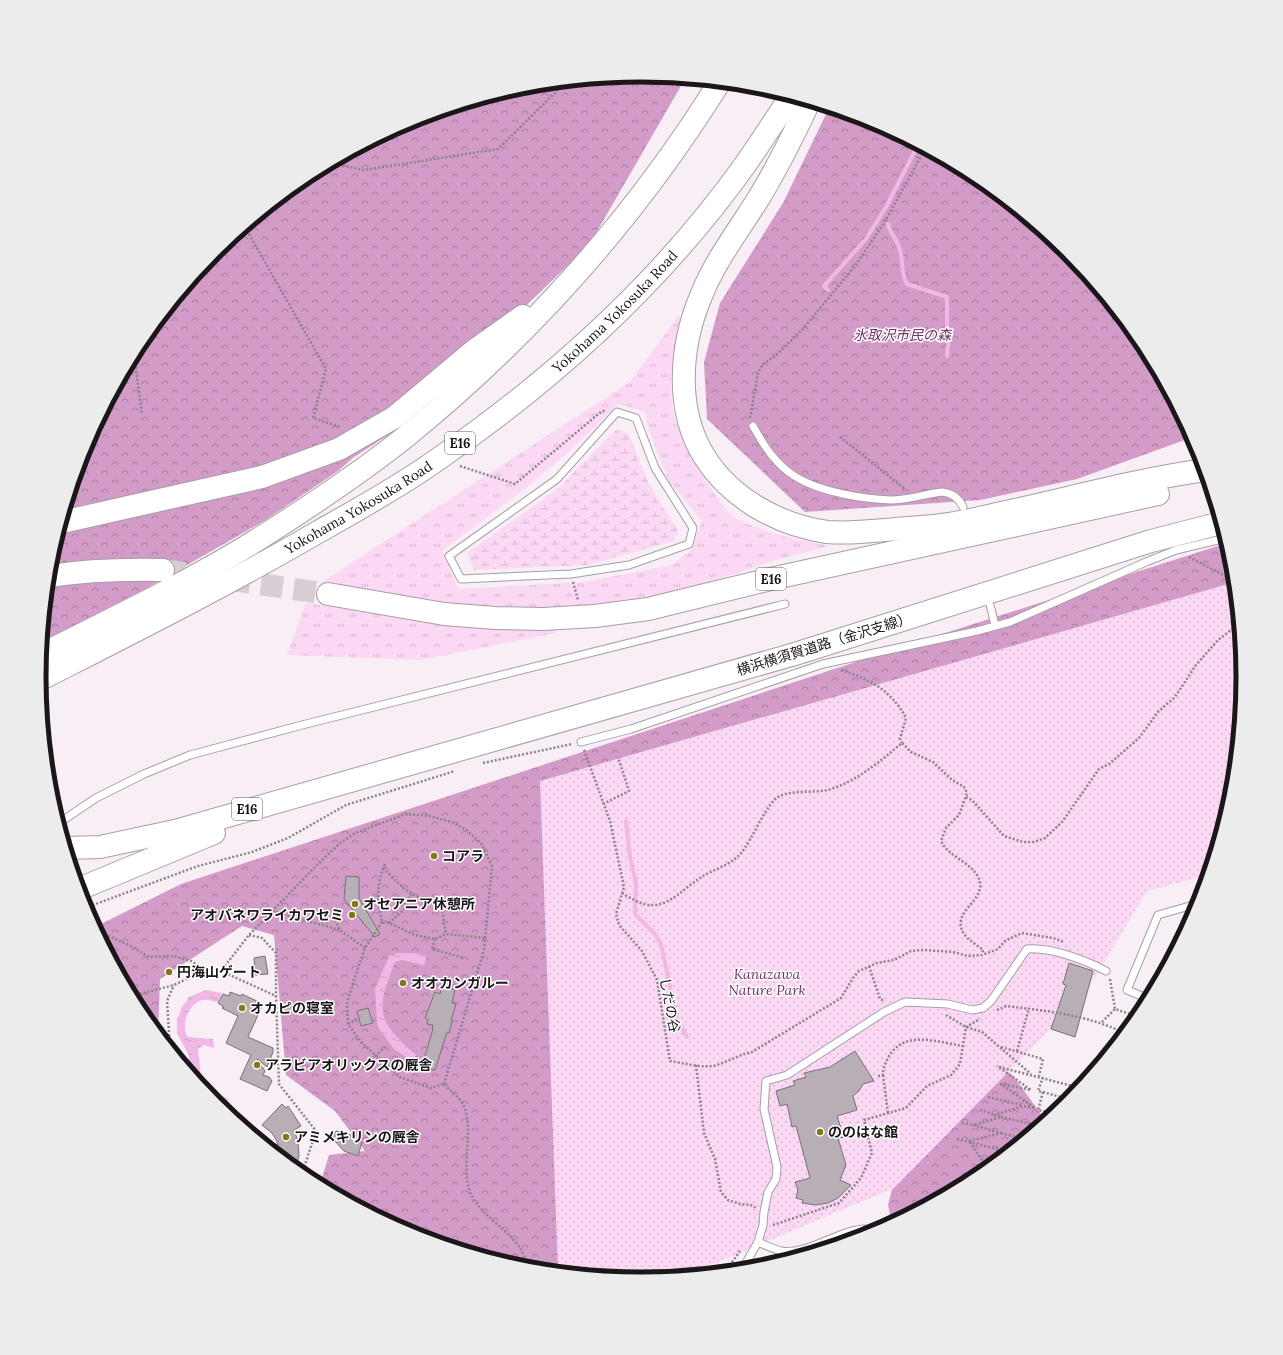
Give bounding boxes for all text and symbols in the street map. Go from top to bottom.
street label: Yokohama Yokosuka Road [548,247,681,378]
park label: 氷取沢市民の森 [853,326,953,344]
road number: E16 [445,432,475,454]
street label: Yokohama Yokosuka Road [281,457,436,559]
road number: E16 [756,568,786,590]
street label: 横浜横須賀道路（金沢支線） [734,609,914,679]
road number: E16 [232,798,262,820]
place label: コアラ [442,847,484,865]
marker: コアラ [429,851,439,861]
place label: オセアニア休憩所 [363,895,475,913]
marker: オセアニア休憩所 [350,899,360,909]
place label: アオバネワライカワセミ [190,906,344,924]
marker: アオバネワライカワセミ [347,910,357,920]
place label: 円海山ゲート [177,963,261,981]
park label: Kanazawa Nature Park [728,965,806,999]
marker: 円海山ゲート [164,967,174,977]
place label: オオカンガルー [411,974,509,992]
street label: しだの谷 [656,976,684,1034]
marker: オオカンガルー [398,978,408,988]
place label: オカピの寝室 [250,999,334,1017]
marker: オカピの寝室 [237,1003,247,1013]
place label: アラビアオリックスの厩舎 [265,1056,433,1074]
marker: アラビアオリックスの厩舎 [252,1060,262,1070]
place label: ののはな館 [828,1123,898,1141]
marker: ののはな館 [815,1127,825,1137]
place label: アミメキリンの厩舎 [294,1128,420,1146]
marker: アミメキリンの厩舎 [281,1132,291,1142]

